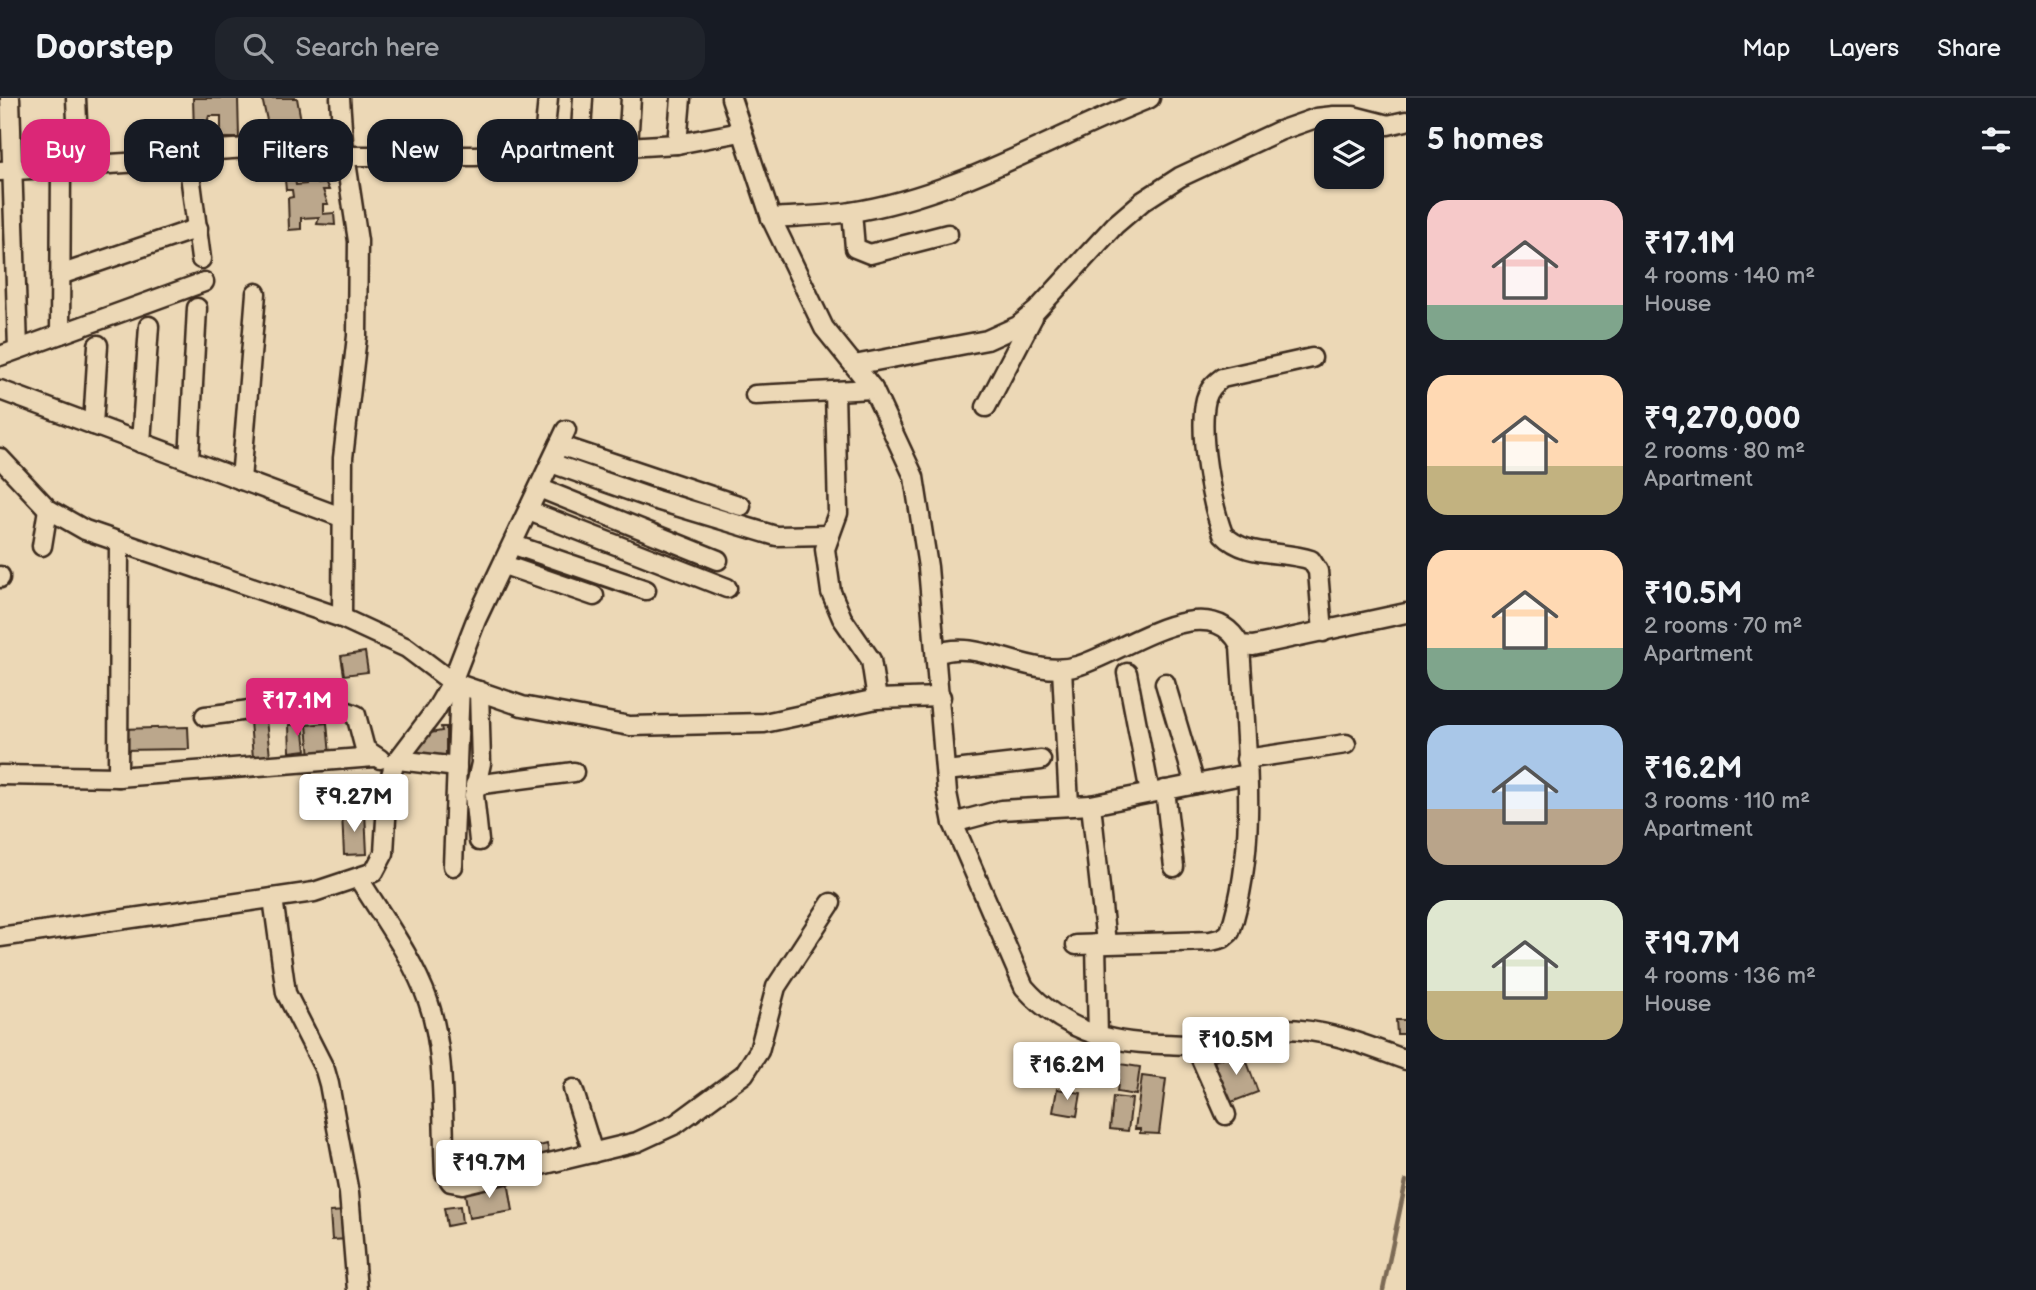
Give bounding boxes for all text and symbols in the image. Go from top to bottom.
search box [215,17,705,80]
text: Doorstep [35,28,173,68]
icon: search [239,29,277,67]
text: Search here [295,33,439,64]
text: Map [1742,34,1790,63]
text: Layers [1828,34,1899,63]
text: Share [1937,34,2001,63]
chip: Buy [21,119,110,182]
chip: Rent [124,119,224,182]
chip: Filters [238,119,353,182]
chip: New [367,119,463,182]
chip: Apartment [477,119,638,182]
map controls [1314,119,1384,189]
button: layers [1314,119,1384,189]
icon: filters [1977,121,2015,159]
text: 5 homes [1427,122,1544,158]
text: ₹17.1M [1644,226,1735,262]
icon: home [1483,228,1567,312]
text: 4 rooms · 140 m² [1644,262,1815,290]
text: House [1644,290,1711,318]
text: ₹9,270,000 [1644,401,1801,437]
icon: home [1483,403,1567,487]
text: 2 rooms · 80 m² [1644,437,1805,465]
text: Apartment [1644,465,1753,493]
text: ₹10.5M [1644,576,1742,612]
icon: home [1483,578,1567,662]
text: 2 rooms · 70 m² [1644,612,1803,640]
text: Apartment [1644,640,1753,668]
pin: ₹17.1M [240,678,354,738]
text: ₹17.1M [262,687,332,715]
text: ₹16.2M [1644,751,1742,787]
icon: home [1483,753,1567,837]
pin: ₹9.27M [297,774,411,834]
text: ₹9.27M [315,783,393,811]
text: 3 rooms · 110 m² [1644,787,1810,815]
text: Apartment [1644,815,1753,843]
text: ₹19.7M [1644,926,1740,962]
icon: home [1483,928,1567,1012]
text: 4 rooms · 136 m² [1644,962,1816,990]
text: House [1644,990,1711,1018]
pin: ₹10.5M [1179,1018,1293,1077]
text: ₹10.5M [1198,1026,1274,1054]
pin: ₹16.2M [1010,1042,1124,1102]
text: ₹16.2M [1029,1051,1105,1079]
pin: ₹19.7M [432,1140,546,1200]
text: ₹19.7M [452,1149,526,1177]

